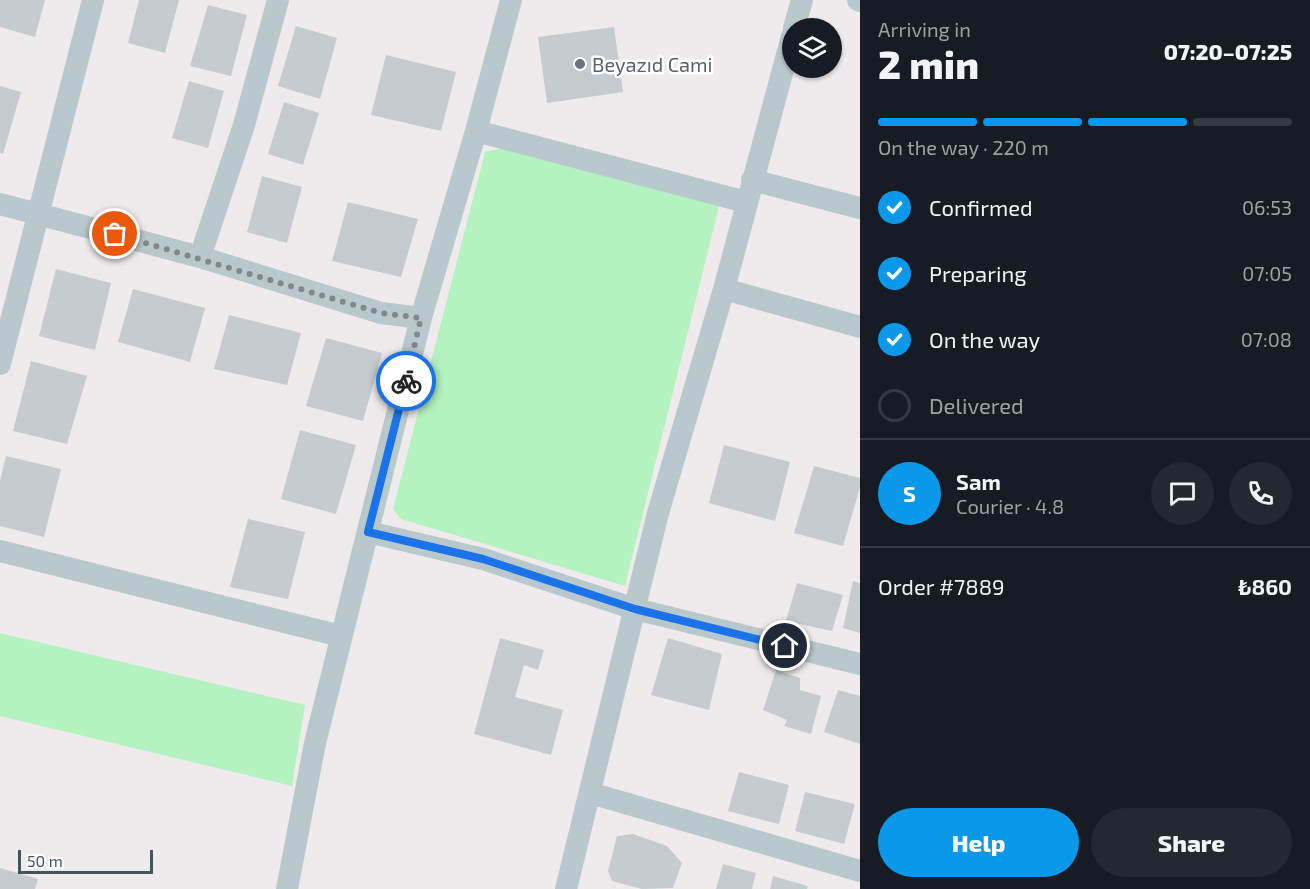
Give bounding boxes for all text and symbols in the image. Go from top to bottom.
text: Arriving in [878,17,971,41]
map controls [782,18,842,78]
button: layers [782,18,842,78]
text: 07:20–07:25 [1164,38,1292,64]
text: 2 min [878,40,979,87]
place label: Beyazıd Cami [592,52,713,76]
marker: Beyazıd Cami [573,57,587,71]
text: On the way · 220 m [878,135,1049,159]
icon: check [878,191,911,224]
text: Confirmed [929,194,1033,220]
text: 06:53 [1242,195,1292,219]
pin [89,208,140,259]
icon: bag [98,217,131,250]
icon: check [878,257,911,290]
text: Preparing [929,260,1027,286]
text: 07:05 [1242,261,1292,285]
icon: check [878,323,911,356]
text: On the way [929,326,1040,352]
text: 07:08 [1241,327,1292,351]
courier [376,351,436,411]
icon: bike [390,365,423,398]
text: Delivered [929,392,1024,418]
button: chat [1151,462,1214,525]
button: phone [1229,462,1292,525]
text: Sam [956,468,1001,494]
text: S [903,480,916,506]
text: Courier · 4.8 [956,494,1064,518]
text: Order #7889 [878,573,1005,599]
text: ₺860 [1238,573,1292,599]
pin [759,620,810,671]
icon: home [768,629,801,662]
button: Help [878,808,1079,877]
button: Share [1091,808,1292,877]
scale bar [18,847,153,874]
text: 50 m [27,851,63,870]

